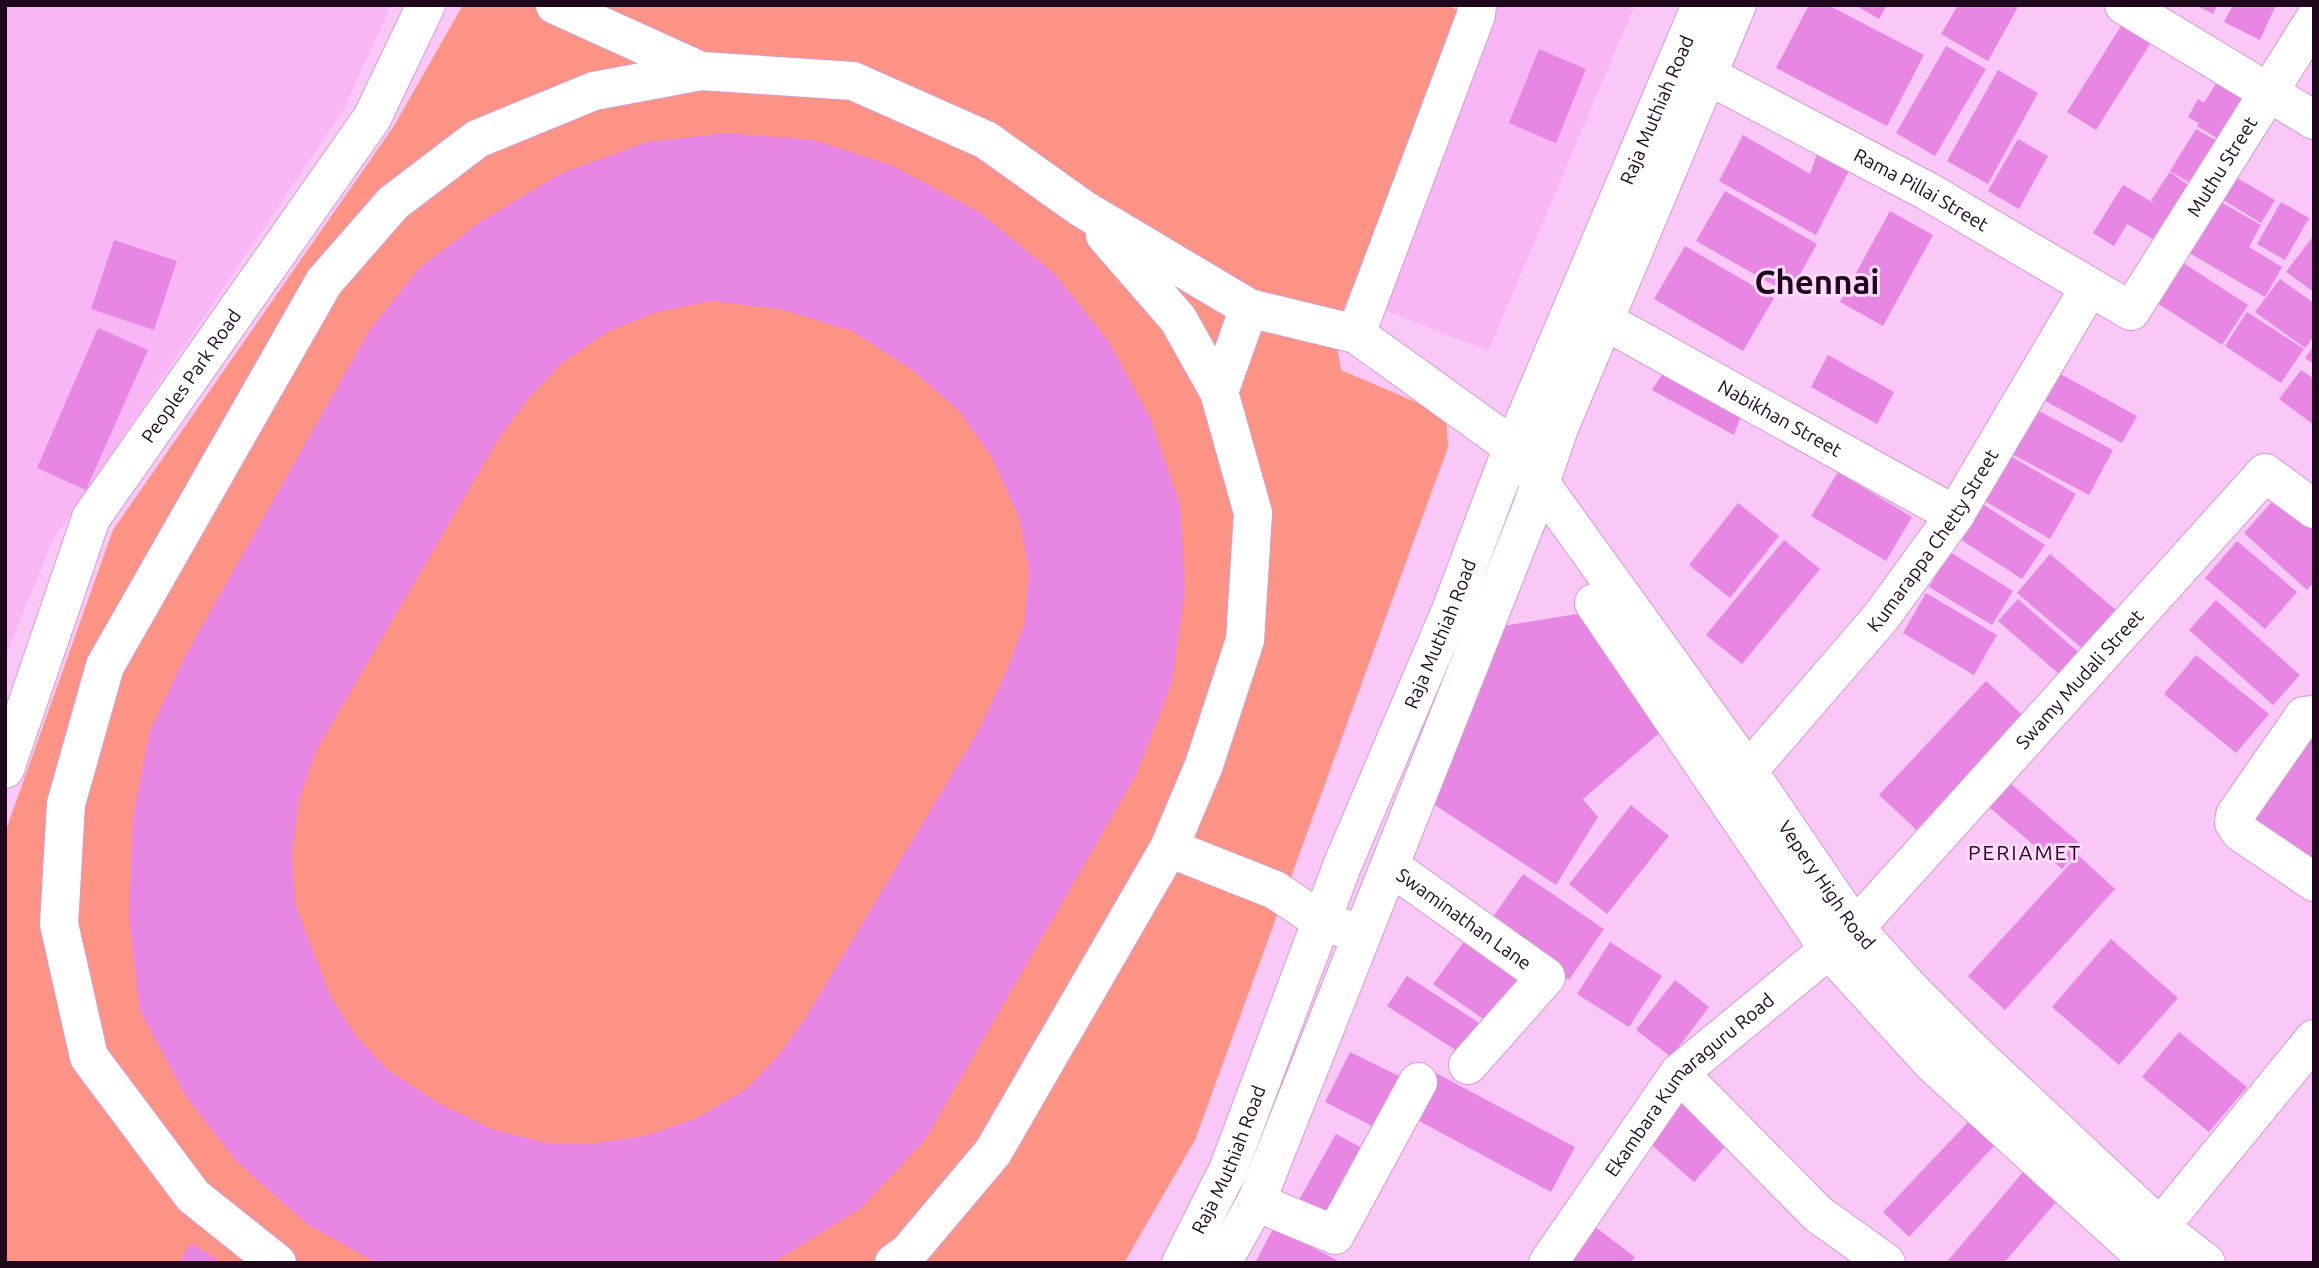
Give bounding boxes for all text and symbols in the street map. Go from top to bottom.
street label: Raja Muthiah Road [1615,32,1698,188]
street label: Muthu Street [2182,112,2262,221]
street label: Rama Pillai Street [1850,144,1993,236]
district label: Chennai [1754,263,1880,300]
street label: Peoples Park Road [136,305,245,447]
street label: Nabikhan Street [1714,375,1846,461]
street label: Kumarappa Chetty Street [1862,445,2003,636]
street label: Raja Muthiah Road [1399,556,1480,712]
street label: Swamy Mudali Street [2011,604,2148,753]
street label: Vepery High Road [1774,816,1880,954]
district label: PERIAMET [1968,840,2082,864]
street label: Swaminathan Lane [1392,863,1536,974]
street label: Ekambara Kumaraguru Road [1600,989,1778,1180]
street label: Raja Muthiah Road [1187,1082,1270,1237]

